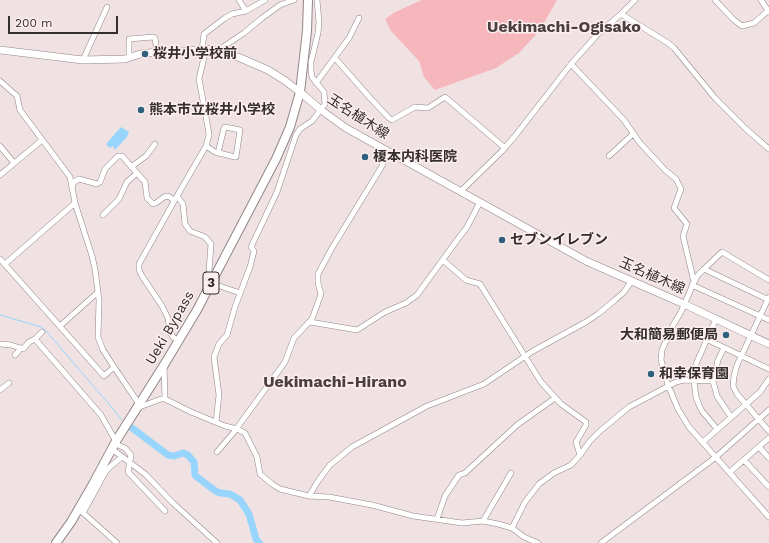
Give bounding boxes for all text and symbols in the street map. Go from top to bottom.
scale bar [10,8,120,34]
text: 200 m [15,16,52,30]
district label: Uekimachi-Ogisako [487,17,641,37]
place label: 桜井小学校前 [153,46,237,62]
marker: 桜井小学校前 [140,49,150,59]
street label: 玉名植木線 [324,91,392,143]
place label: 熊本市立桜井小学校 [149,102,275,118]
marker: 熊本市立桜井小学校 [136,105,146,115]
place label: 榎本内科医院 [373,149,457,165]
marker: 榎本内科医院 [360,152,370,162]
place label: セブンイレブン [510,232,608,248]
marker: セブンイレブン [497,235,507,245]
street label: 玉名植木線 [617,254,687,298]
road number: 3 [203,272,219,294]
street label: Ueki Bypass [142,288,198,368]
place label: 大和簡易郵便局 [620,327,718,343]
marker: 大和簡易郵便局 [721,330,731,340]
place label: 和幸保育園 [659,366,729,382]
marker: 和幸保育園 [646,369,656,379]
district label: Uekimachi-Hirano [263,372,407,392]

